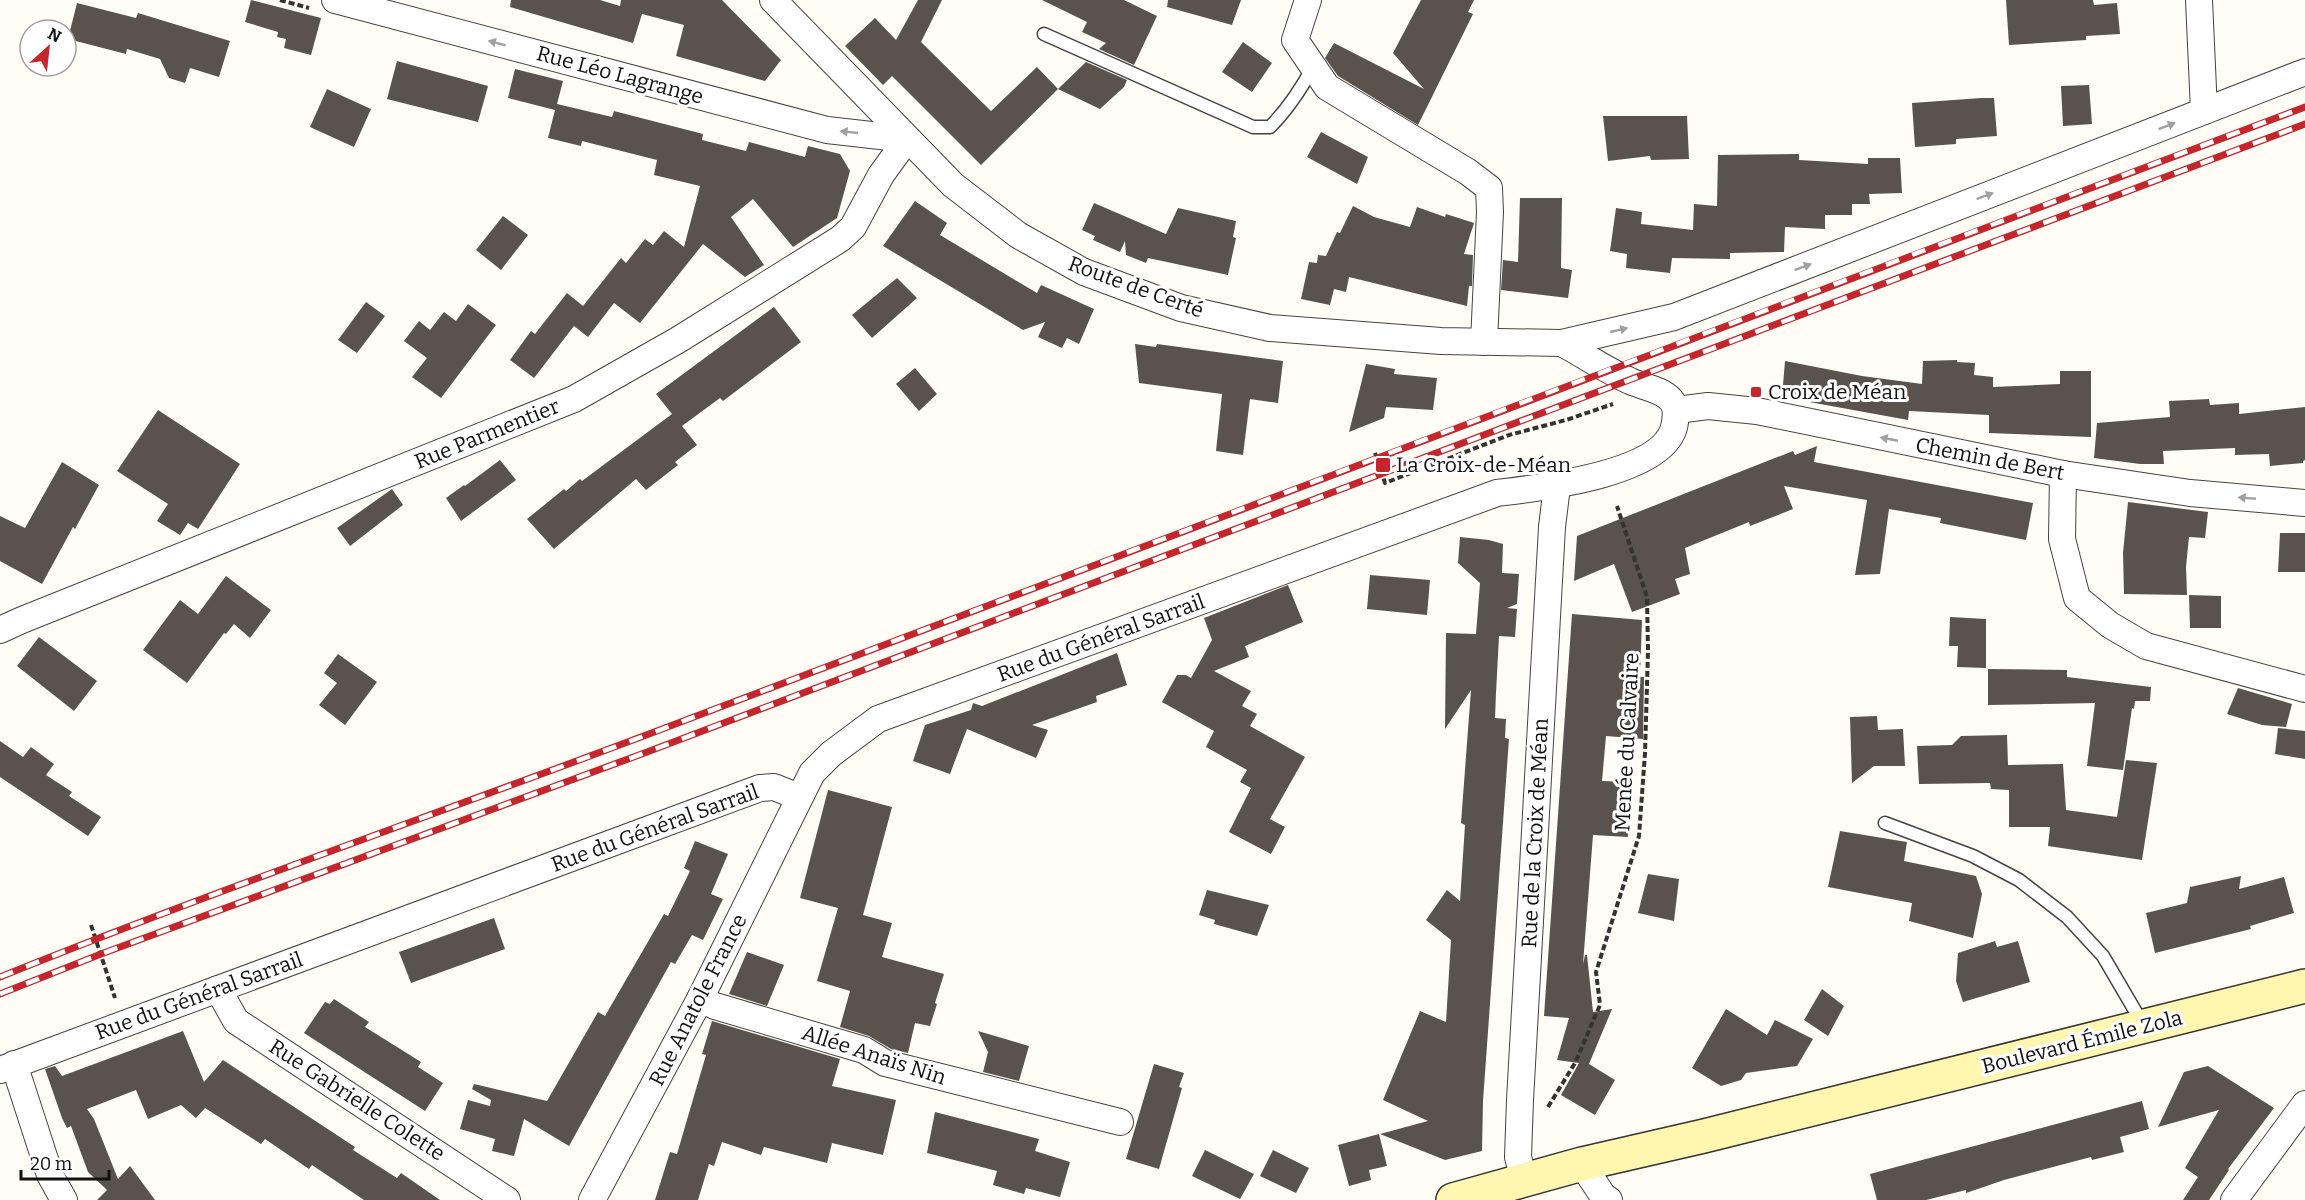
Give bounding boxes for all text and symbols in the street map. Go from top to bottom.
north arrow [18,18,78,78]
text: N [45,24,64,46]
one-way arrow [488,37,506,47]
street label: Rue Léo Lagrange [534,40,706,110]
one-way arrow [2158,121,2176,130]
one-way arrow [839,127,858,137]
one-way arrow [1976,191,1994,201]
street label: Route de Certé [1065,250,1207,324]
one-way arrow [1795,262,1813,272]
one-way arrow [1610,324,1628,334]
place label: Croix de Méan [1768,379,1906,405]
marker: Croix de Méan [1749,385,1763,399]
street label: Rue Parmentier [411,393,563,475]
street label: Chemin de Bert [1913,432,2067,486]
one-way arrow [1879,434,1898,444]
place label: La Croix-de-Méan [1396,452,1571,478]
marker: La Croix-de-Méan [1374,456,1392,474]
one-way arrow [2237,493,2256,503]
street label: Rue du Général Sarrail [994,588,1208,688]
street label: Menée du Calvaire [1609,652,1645,832]
street label: Rue de la Croix de Méan [1516,717,1554,949]
street label: Rue du Général Sarrail [548,778,762,878]
street label: Rue Anatole France [643,910,753,1090]
street label: Rue du Général Sarrail [92,946,306,1046]
street label: Boulevard Émile Zola [1979,1004,2186,1080]
street label: Allée Anaïs Nin [799,1019,949,1091]
street label: Rue Gabrielle Colette [264,1033,450,1167]
scale bar [21,1143,110,1181]
text: 20 m [30,1153,72,1175]

